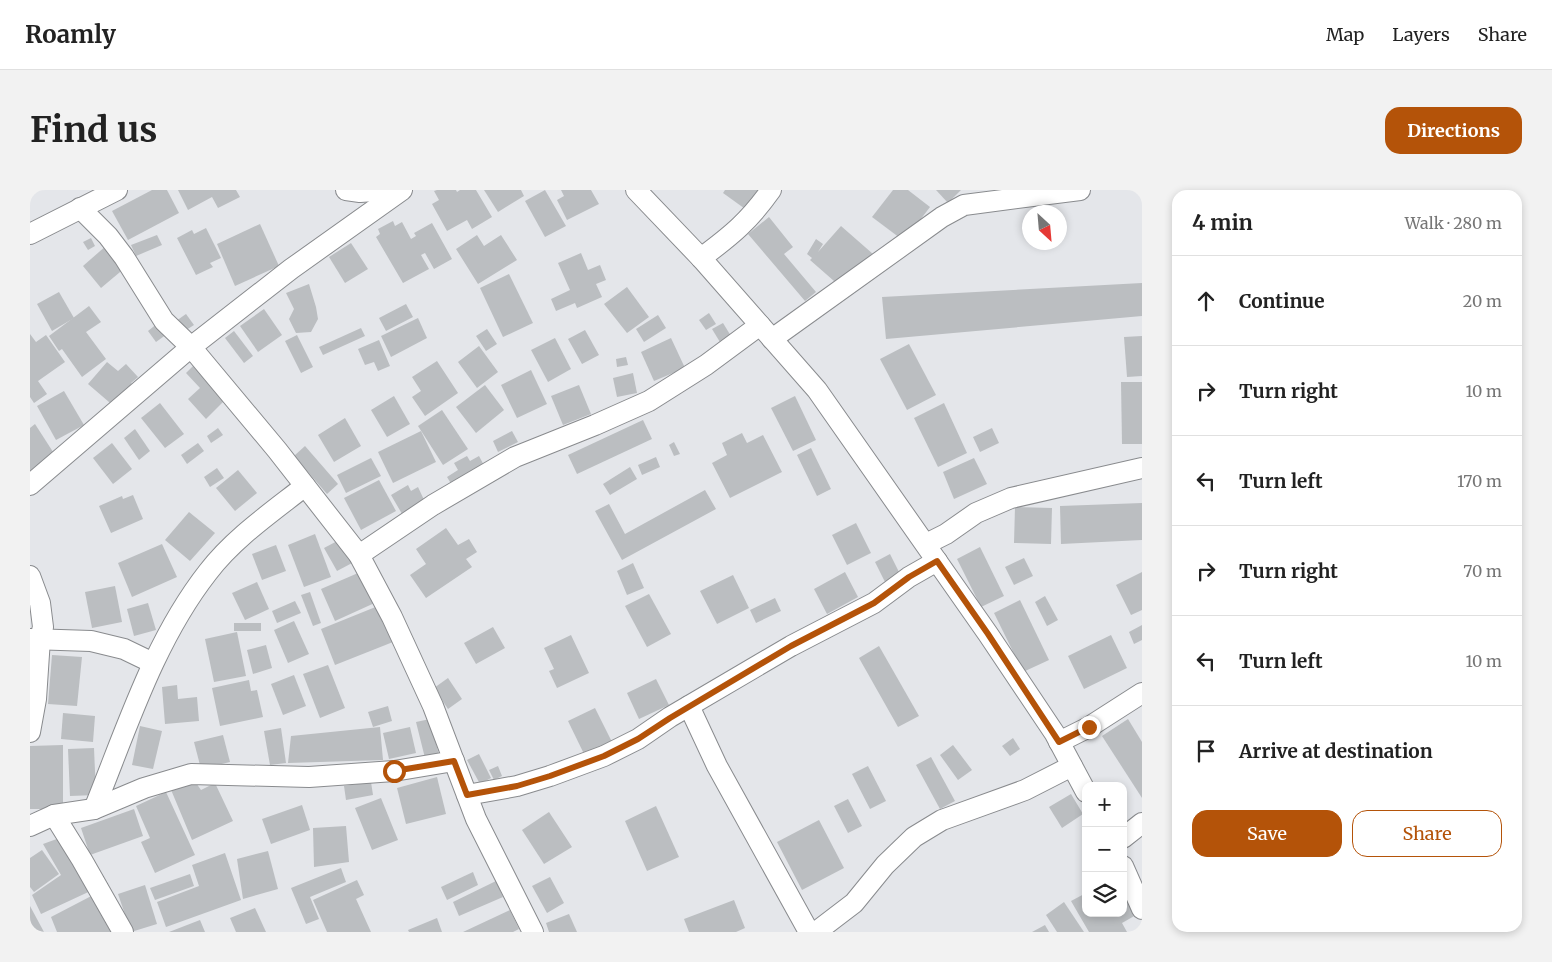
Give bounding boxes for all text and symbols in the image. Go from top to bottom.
text: Roamly [25,19,116,50]
text: Map [1326,23,1364,46]
text: Layers [1392,23,1450,46]
text: Share [1478,23,1527,46]
button: Directions [1385,107,1522,154]
text: Find us [30,108,157,152]
north arrow [1022,205,1067,250]
text: 4 min [1192,209,1253,236]
text: Walk · 280 m [1405,213,1502,233]
icon: ahead [1192,287,1220,315]
text: Continue [1239,289,1325,313]
text: 20 m [1463,291,1502,311]
icon: right [1192,377,1220,405]
text: Turn right [1239,379,1338,403]
text: 10 m [1465,381,1502,401]
icon: left [1192,467,1220,495]
text: Turn left [1239,469,1323,493]
text: 170 m [1457,471,1502,491]
icon: right [1192,557,1220,585]
text: Turn right [1239,559,1338,583]
text: 70 m [1463,561,1502,581]
icon: left [1192,647,1220,675]
text: Turn left [1239,649,1323,673]
text: 10 m [1465,651,1502,671]
route end [1078,716,1101,739]
icon: arrive [1192,737,1220,765]
text: Arrive at destination [1239,739,1433,763]
route start [383,760,406,783]
map controls [1082,782,1127,917]
button: + [1082,782,1127,827]
button: Save [1192,810,1342,857]
button: Share [1352,810,1502,857]
button: − [1082,827,1127,872]
button: layers [1082,872,1127,917]

